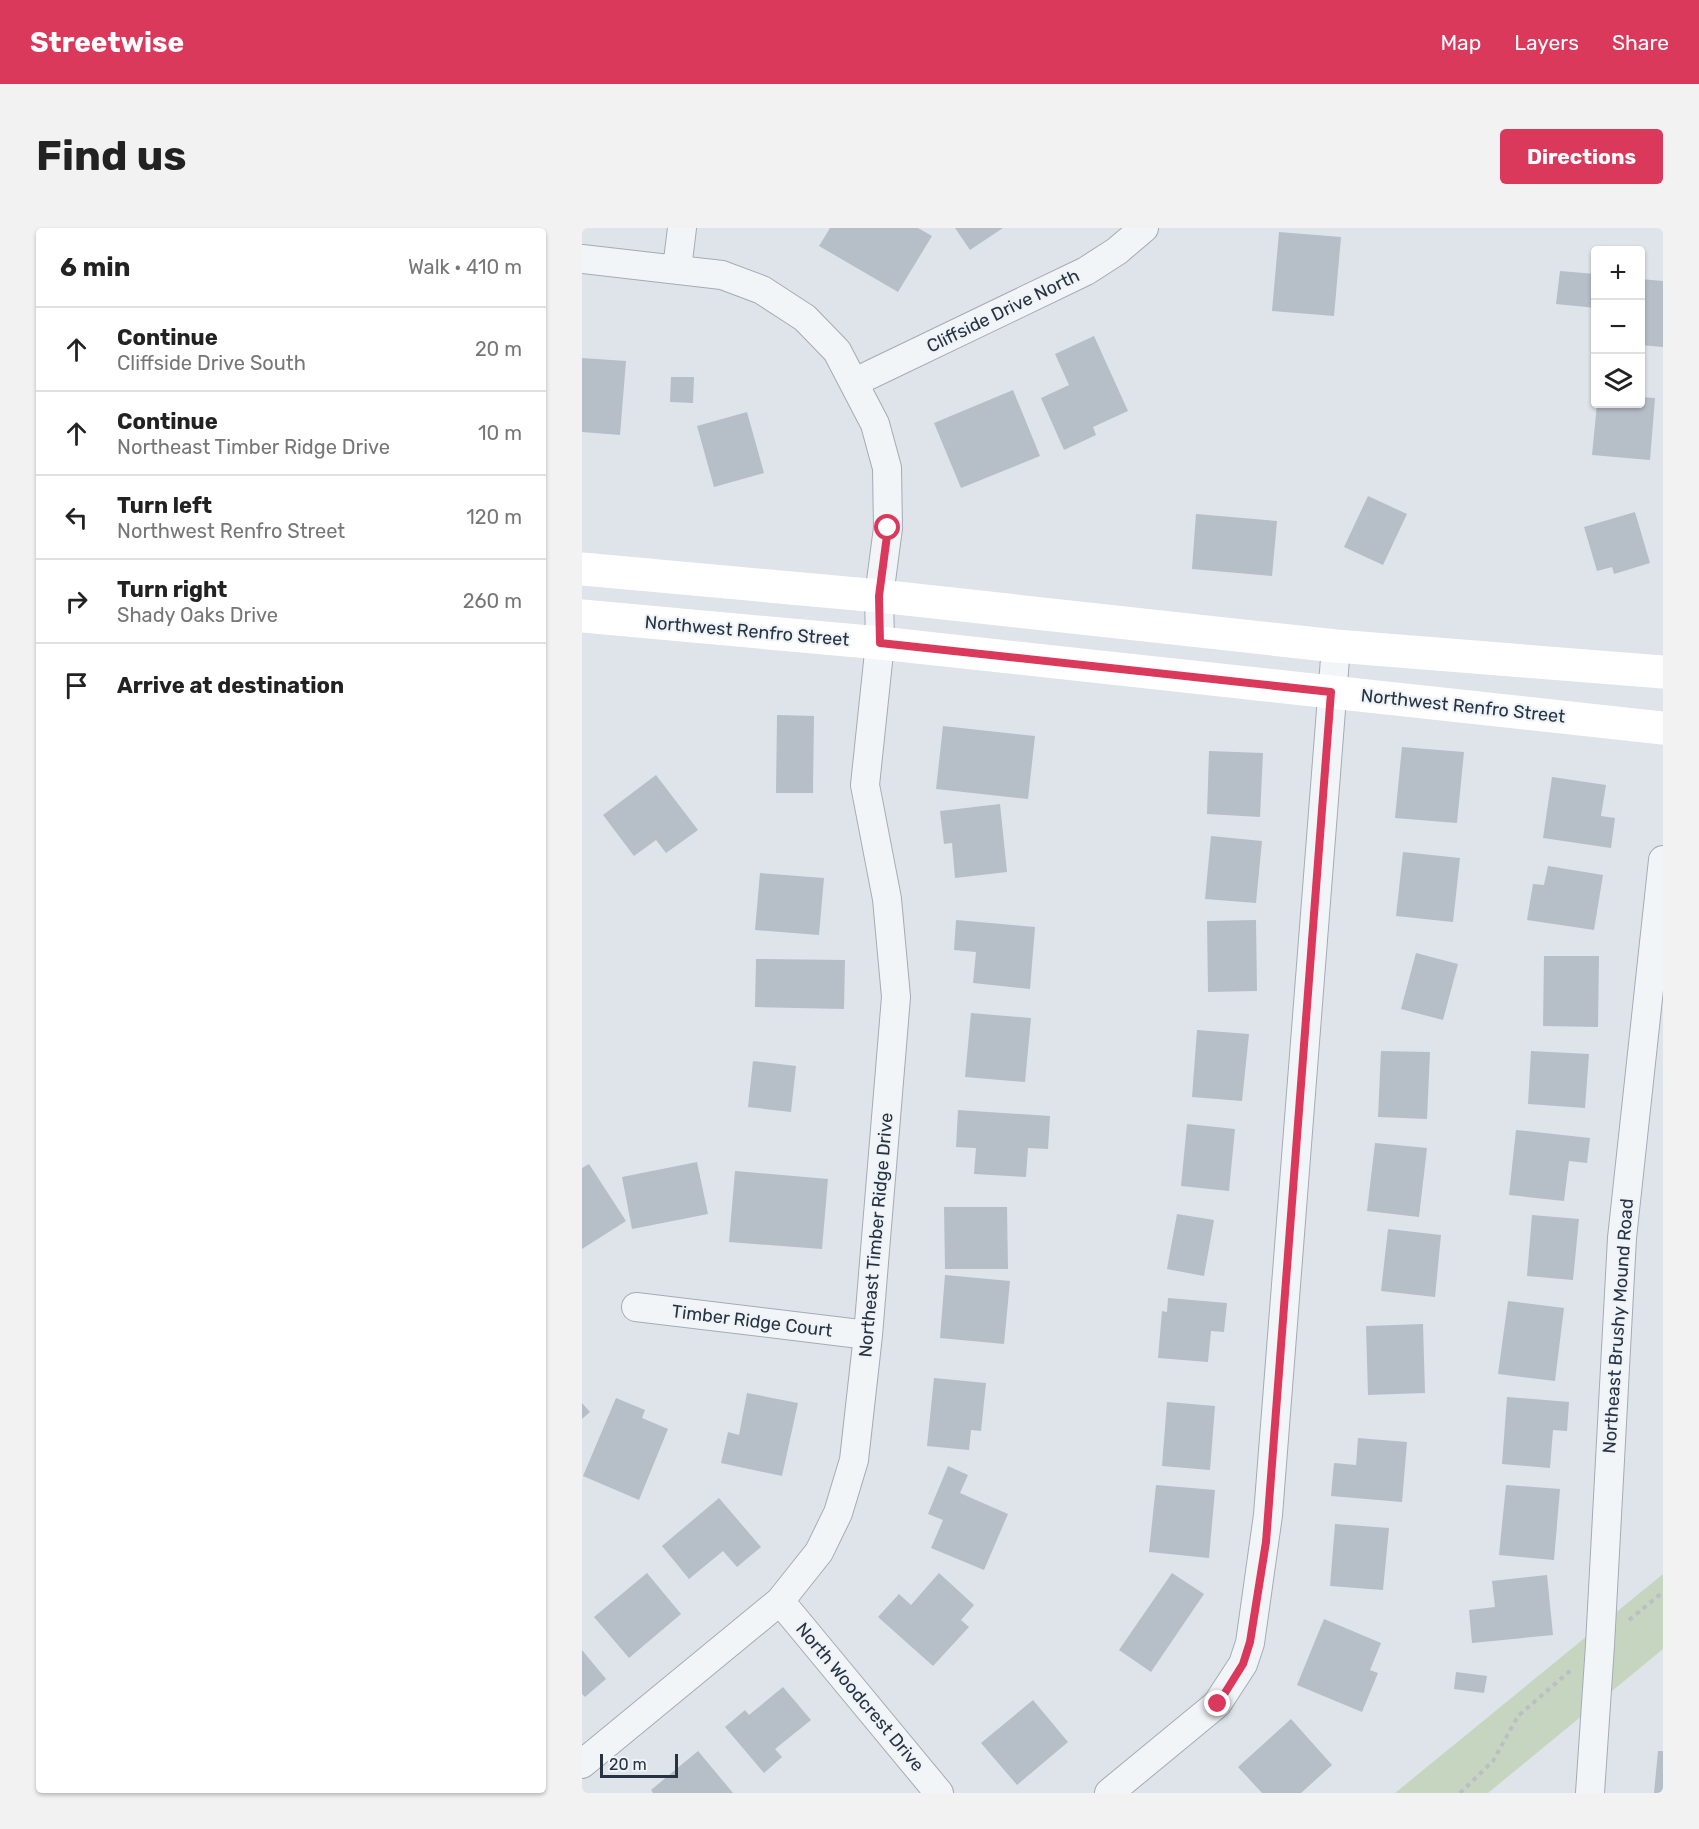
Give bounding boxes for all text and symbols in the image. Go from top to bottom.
text: Streetwise [30,26,184,59]
text: Map [1440,30,1481,55]
text: Layers [1514,30,1579,55]
text: Share [1612,30,1669,55]
button: Directions [1500,129,1663,184]
text: Find us [36,131,187,181]
map controls [1591,246,1645,408]
button: + [1591,246,1645,300]
text: 6 min [60,252,130,283]
text: Walk · 410 m [408,255,522,279]
street label: Cliffside Drive North [923,264,1083,358]
button: − [1591,300,1645,354]
text: Continue [117,324,218,351]
icon: ahead [60,333,93,366]
text: 20 m [475,337,522,361]
text: Cliffside Drive South [117,351,306,375]
button: layers [1591,354,1645,408]
text: Continue [117,408,218,435]
icon: ahead [60,417,93,450]
text: 10 m [478,421,522,445]
text: Northeast Timber Ridge Drive [117,435,390,459]
text: Turn left [117,492,212,519]
icon: left [60,501,93,534]
text: 120 m [466,505,522,529]
route start [874,514,900,540]
text: Northwest Renfro Street [117,519,345,543]
text: Turn right [117,576,227,603]
icon: right [60,585,93,618]
text: 260 m [463,589,522,613]
text: Shady Oaks Drive [117,603,278,627]
street label: Northwest Renfro Street [644,611,850,651]
icon: arrive [60,669,93,702]
text: Arrive at destination [117,672,344,699]
street label: Northwest Renfro Street [1360,684,1566,728]
street label: Northeast Timber Ridge Drive [854,1112,898,1358]
street label: Northeast Brushy Mound Road [1598,1198,1638,1454]
street label: Timber Ridge Court [671,1300,833,1342]
street label: North Woodcrest Drive [791,1618,929,1776]
route end [1204,1690,1230,1716]
scale bar [600,1751,678,1778]
text: 20 m [609,1755,647,1774]

